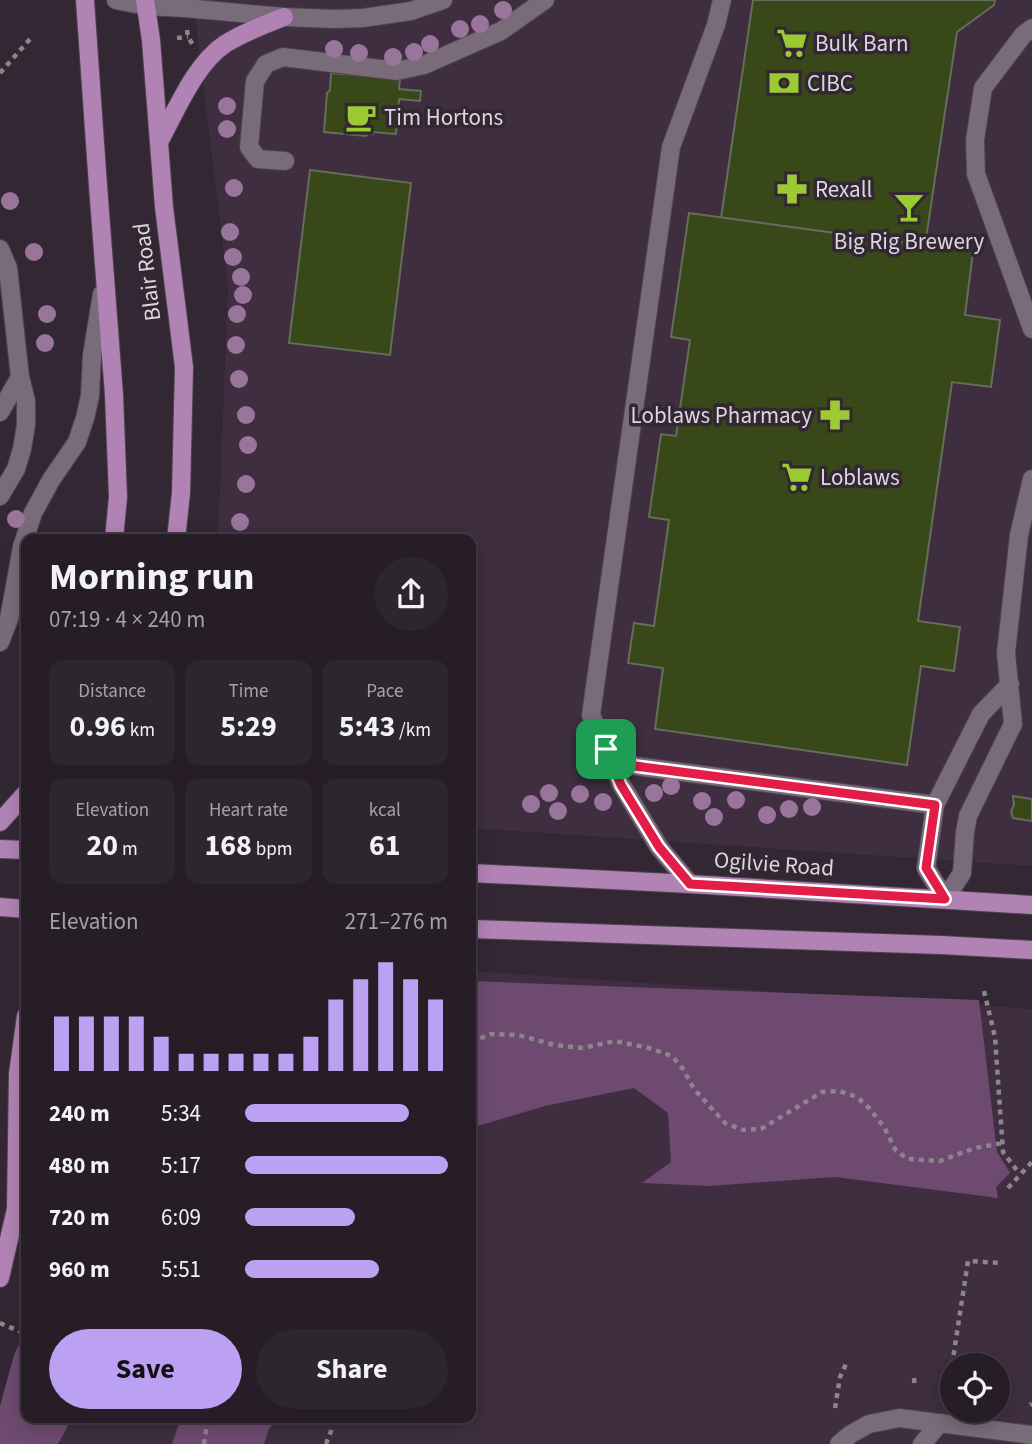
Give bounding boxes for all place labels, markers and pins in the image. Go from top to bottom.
supermarket icon: Bulk Barn [775,26,809,60]
place label: Bulk Barn [815,27,909,60]
bank icon: CIBC [767,66,801,100]
place label: CIBC [807,67,853,100]
cafe icon: Tim Hortons [344,100,378,134]
place label: Tim Hortons [384,101,503,134]
pharmacy icon: Rexall [775,172,809,206]
place label: Rexall [815,173,872,206]
bar icon: Big Rig Brewery [892,190,926,224]
place label: Big Rig Brewery [834,225,984,258]
pharmacy icon: Loblaws Pharmacy [818,398,852,432]
place label: Loblaws Pharmacy [631,399,812,432]
supermarket icon: Loblaws [780,460,814,494]
place label: Loblaws [820,461,900,494]
pin [576,719,636,779]

